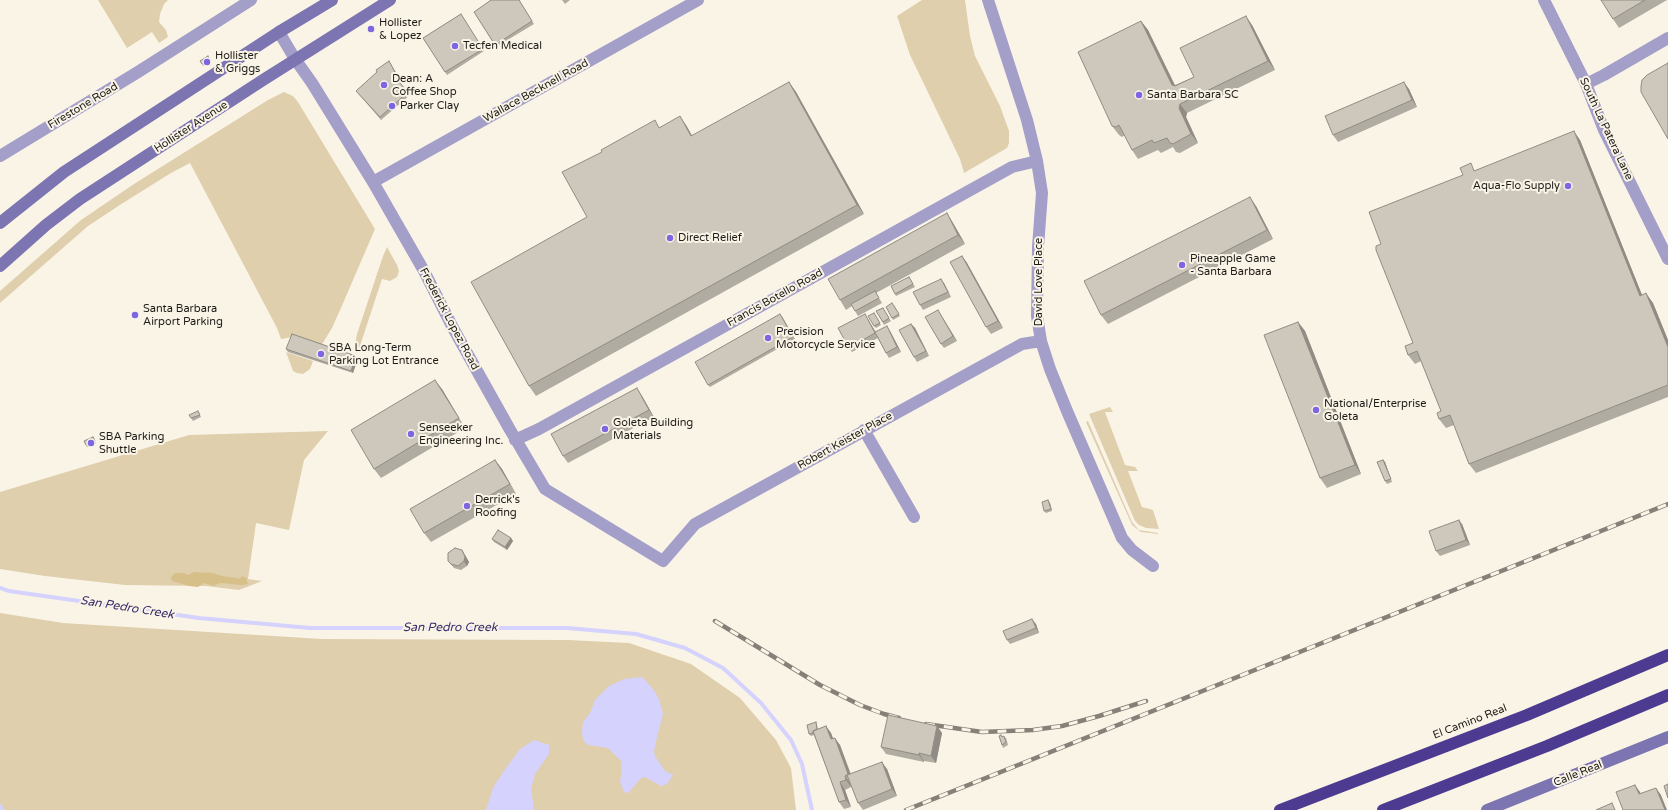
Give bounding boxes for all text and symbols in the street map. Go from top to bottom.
place label: Hollister & Lopez [379,16,422,42]
marker: Hollister & Lopez [366,24,376,34]
place label: Tecfen Medical [463,39,542,53]
marker: Tecfen Medical [450,41,460,51]
place label: Hollister & Griggs [215,49,260,75]
marker: Hollister & Griggs [202,57,212,67]
street label: Wallace Becknell Road [481,57,591,125]
place label: Dean: A Coffee Shop [392,72,457,98]
street label: South La Patera Lane [1576,76,1636,182]
street label: Firestone Road [46,80,120,132]
marker: Dean: A Coffee Shop [379,80,389,90]
place label: Santa Barbara SC [1147,88,1239,102]
marker: Santa Barbara SC [1134,90,1144,100]
street label: Hollister Avenue [152,98,230,156]
place label: Parker Clay [400,99,459,113]
marker: Parker Clay [387,101,397,111]
place label: Aqua-Flo Supply [1473,179,1560,193]
marker: Aqua-Flo Supply [1563,181,1573,191]
place label: Direct Relief [678,231,742,245]
marker: Direct Relief [665,233,675,243]
street label: David Love Place [1032,238,1046,326]
place label: Pineapple Game - Santa Barbara [1190,252,1276,278]
marker: Pineapple Game - Santa Barbara [1177,260,1187,270]
street label: Frederick Lopez Road [416,266,482,372]
street label: Francis Botello Road [725,266,825,330]
place label: Santa Barbara Airport Parking [143,302,223,328]
marker: Santa Barbara Airport Parking [130,310,140,320]
place label: Precision Motorcycle Service [776,325,875,351]
marker: Precision Motorcycle Service [763,333,773,343]
place label: SBA Long-Term Parking Lot Entrance [329,341,439,367]
marker: SBA Long-Term Parking Lot Entrance [316,349,326,359]
place label: National/Enterprise Goleta [1324,397,1426,423]
marker: National/Enterprise Goleta [1311,405,1321,415]
street label: Robert Keister Place [795,409,895,473]
place label: Goleta Building Materials [613,416,693,442]
place label: Senseeker Engineering Inc. [419,421,503,447]
marker: Goleta Building Materials [600,424,610,434]
marker: Senseeker Engineering Inc. [406,429,416,439]
place label: SBA Parking Shuttle [99,430,164,456]
marker: SBA Parking Shuttle [86,438,96,448]
place label: Derrick's Roofing [475,493,520,519]
marker: Derrick's Roofing [462,501,472,511]
water label: San Pedro Creek [79,594,175,622]
water label: San Pedro Creek [403,621,497,635]
street label: El Camino Real [1431,702,1509,742]
street label: Calle Real [1552,758,1604,790]

